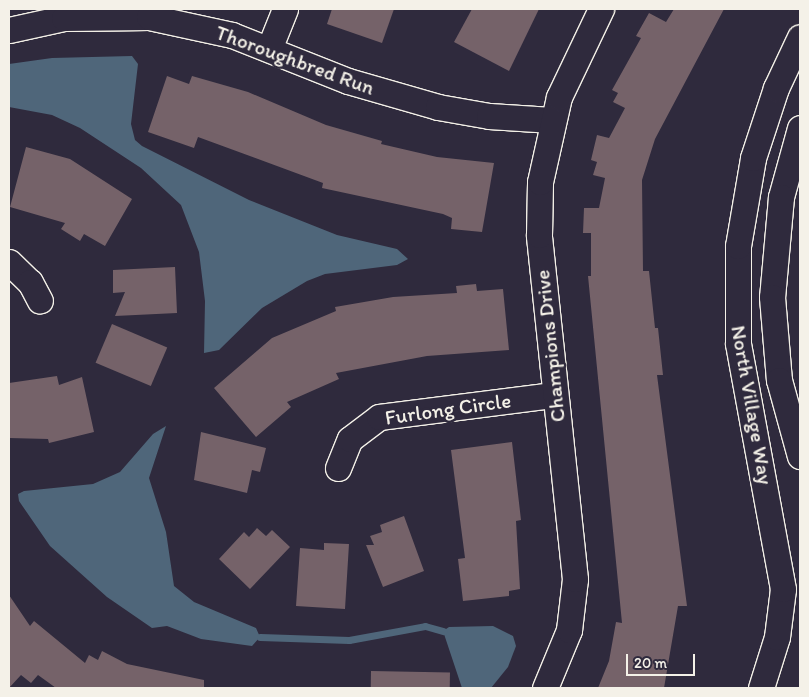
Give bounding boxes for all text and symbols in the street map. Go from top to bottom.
street label: Thoroughbred Run [212,19,378,101]
street label: Champions Drive [529,269,571,423]
street label: North Village Way [726,324,778,486]
street label: Furlong Circle [383,388,513,430]
scale bar [629,644,698,676]
text: 20 m [634,654,667,672]

